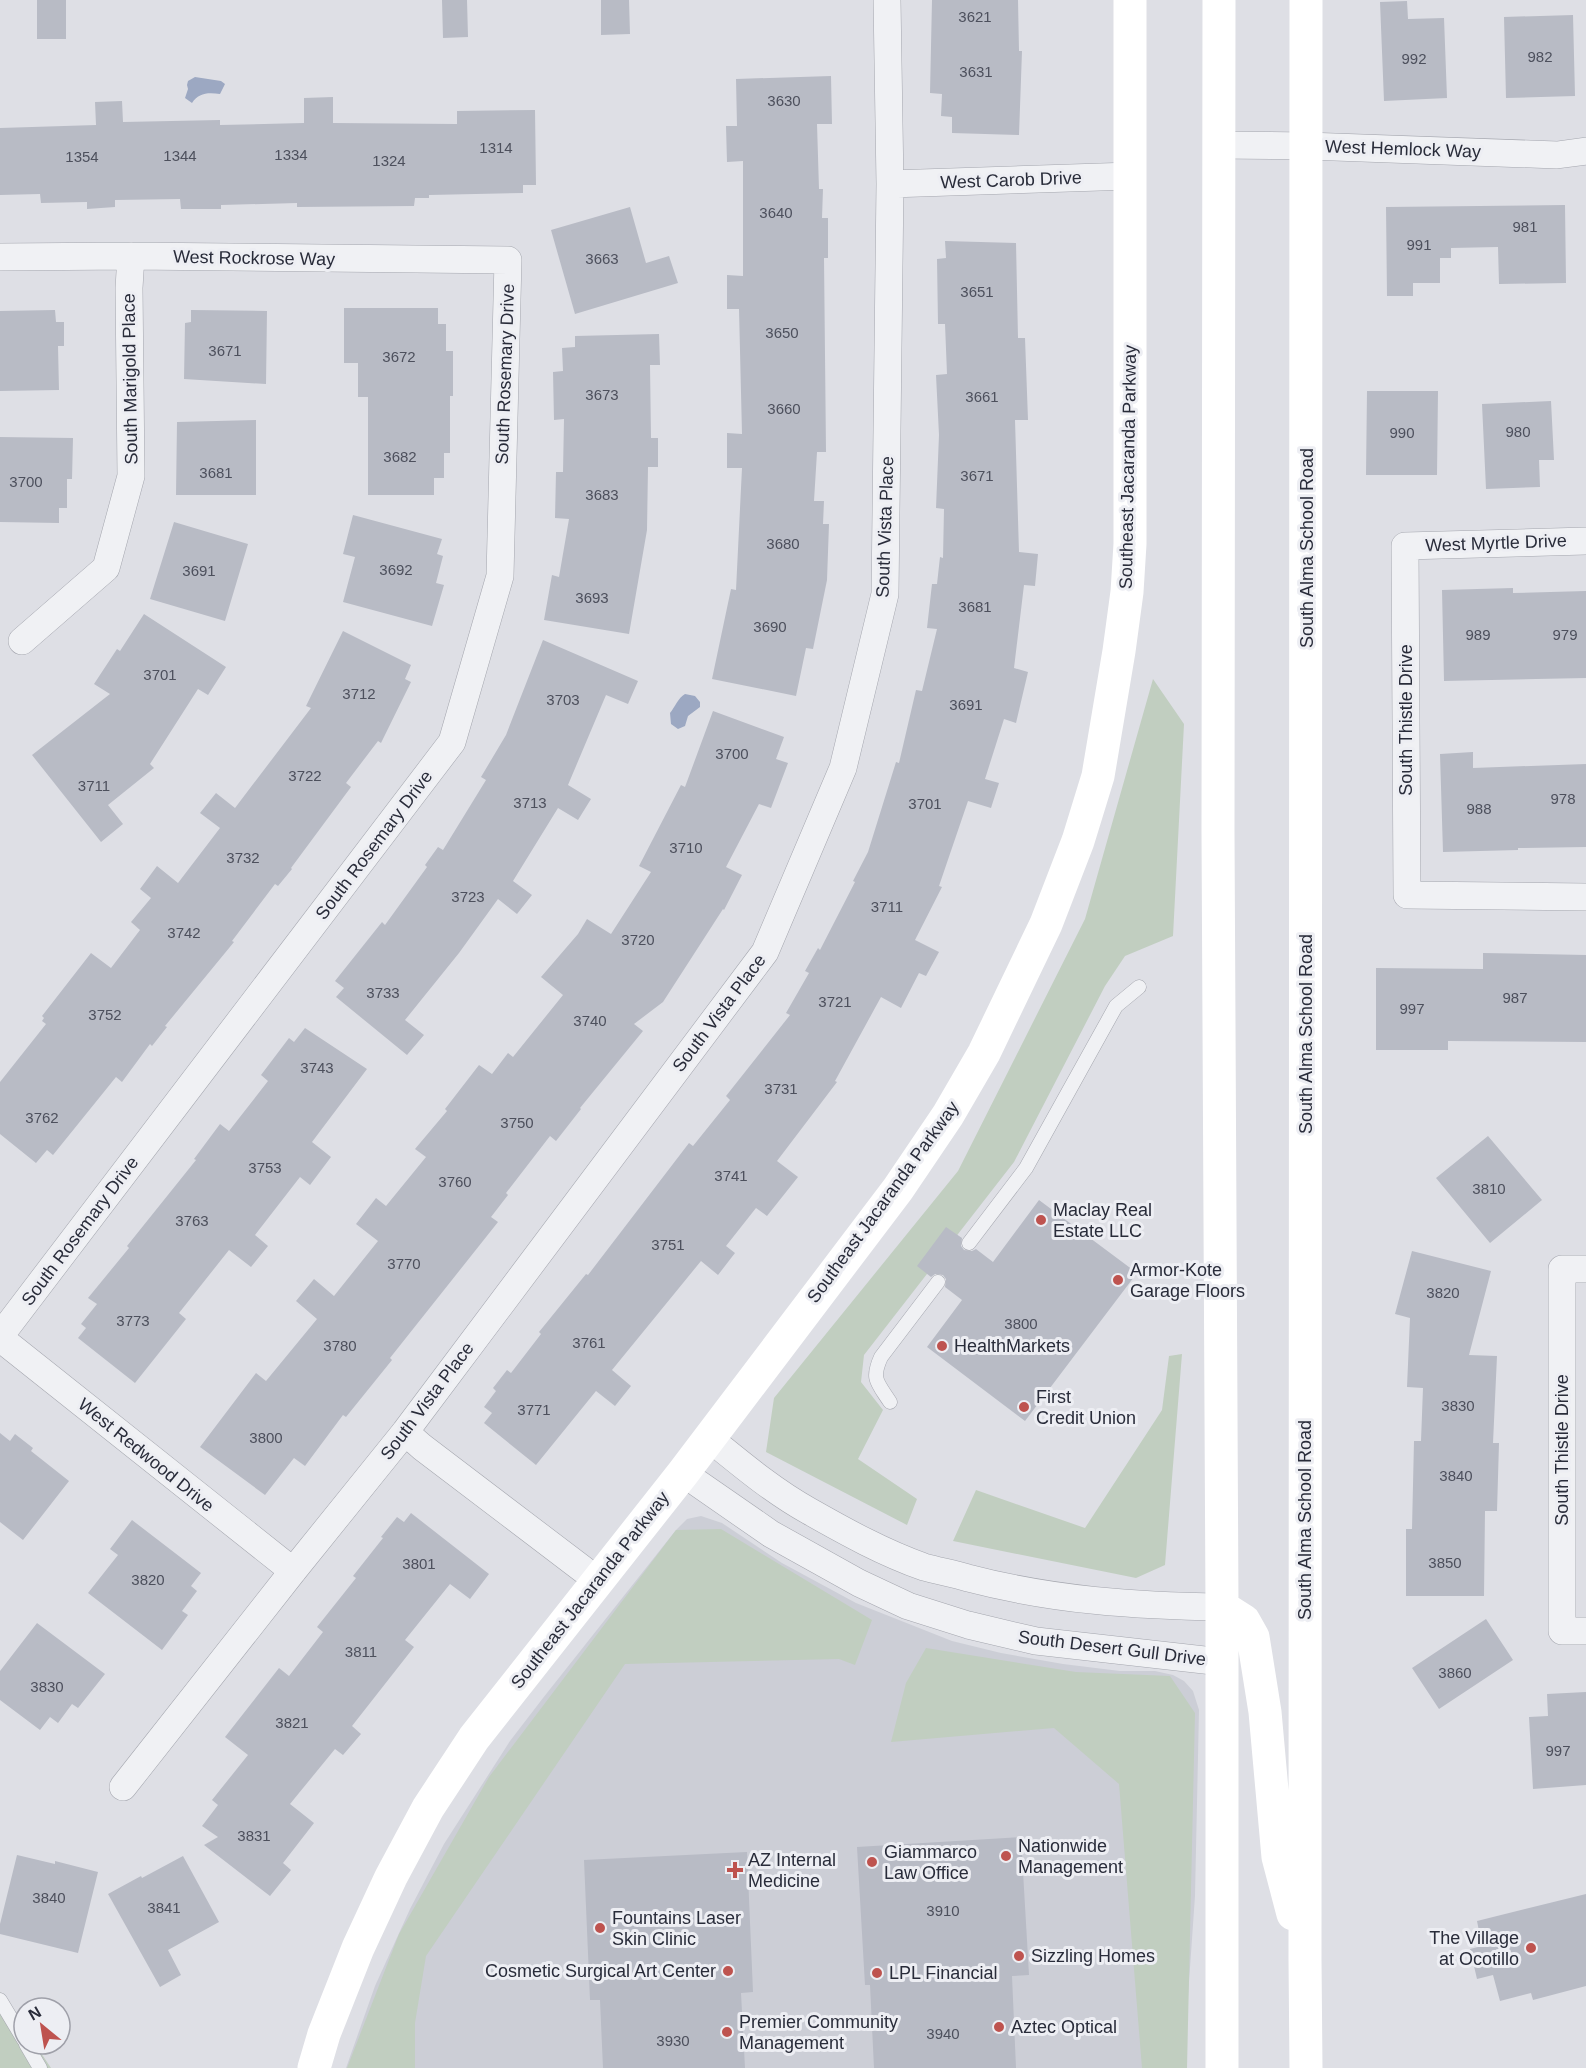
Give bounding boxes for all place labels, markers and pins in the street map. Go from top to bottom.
place label: Maclay Real Estate LLC [1053,1200,1152,1241]
marker: Maclay Real Estate LLC [1034,1213,1048,1227]
place label: Armor-Kote Garage Floors [1130,1260,1245,1301]
marker: Armor-Kote Garage Floors [1111,1273,1125,1287]
place label: HealthMarkets [954,1336,1070,1356]
marker: HealthMarkets [935,1339,949,1353]
place label: First Credit Union [1036,1387,1136,1428]
marker: First Credit Union [1017,1400,1031,1414]
place label: Nationwide Management [1018,1836,1123,1877]
place label: Giammarco Law Office [884,1842,977,1883]
marker: Nationwide Management [999,1849,1013,1863]
place label: AZ Internal Medicine [748,1850,836,1891]
marker: Giammarco Law Office [865,1855,879,1869]
marker: AZ Internal Medicine [726,1861,744,1879]
place label: Fountains Laser Skin Clinic [612,1908,741,1949]
marker: Fountains Laser Skin Clinic [593,1921,607,1935]
place label: The Village at Ocotillo [1429,1928,1519,1969]
marker: The Village at Ocotillo [1524,1941,1538,1955]
place label: Sizzling Homes [1031,1946,1155,1966]
marker: Sizzling Homes [1012,1949,1026,1963]
place label: Cosmetic Surgical Art Center [485,1961,716,1981]
place label: LPL Financial [889,1963,997,1983]
marker: Cosmetic Surgical Art Center [721,1964,735,1978]
marker: LPL Financial [870,1966,884,1980]
place label: Premier Community Management [739,2012,898,2053]
place label: Aztec Optical [1011,2017,1117,2037]
marker: Aztec Optical [992,2020,1006,2034]
marker: Premier Community Management [720,2025,734,2039]

